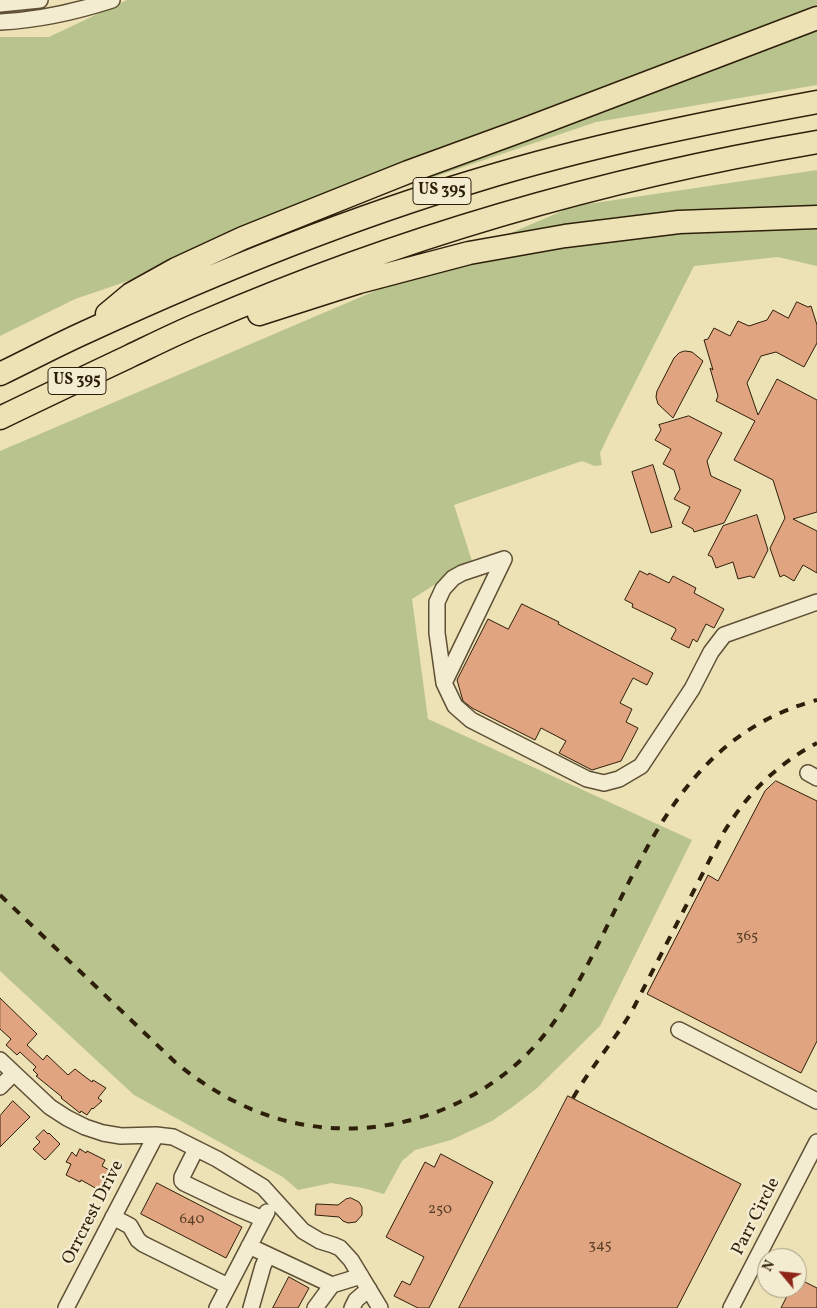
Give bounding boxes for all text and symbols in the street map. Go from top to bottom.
road number: US 395 [413,178,471,205]
road number: US 395 [48,368,106,394]
house number: 365 [736,928,758,946]
street label: Orrcrest Drive [59,1157,129,1269]
street label: Parr Circle [728,1175,786,1259]
house number: 250 [428,1201,452,1219]
house number: 640 [180,1211,204,1229]
house number: 345 [588,1237,612,1255]
north arrow [757,1248,807,1298]
text: N [758,1257,780,1275]

